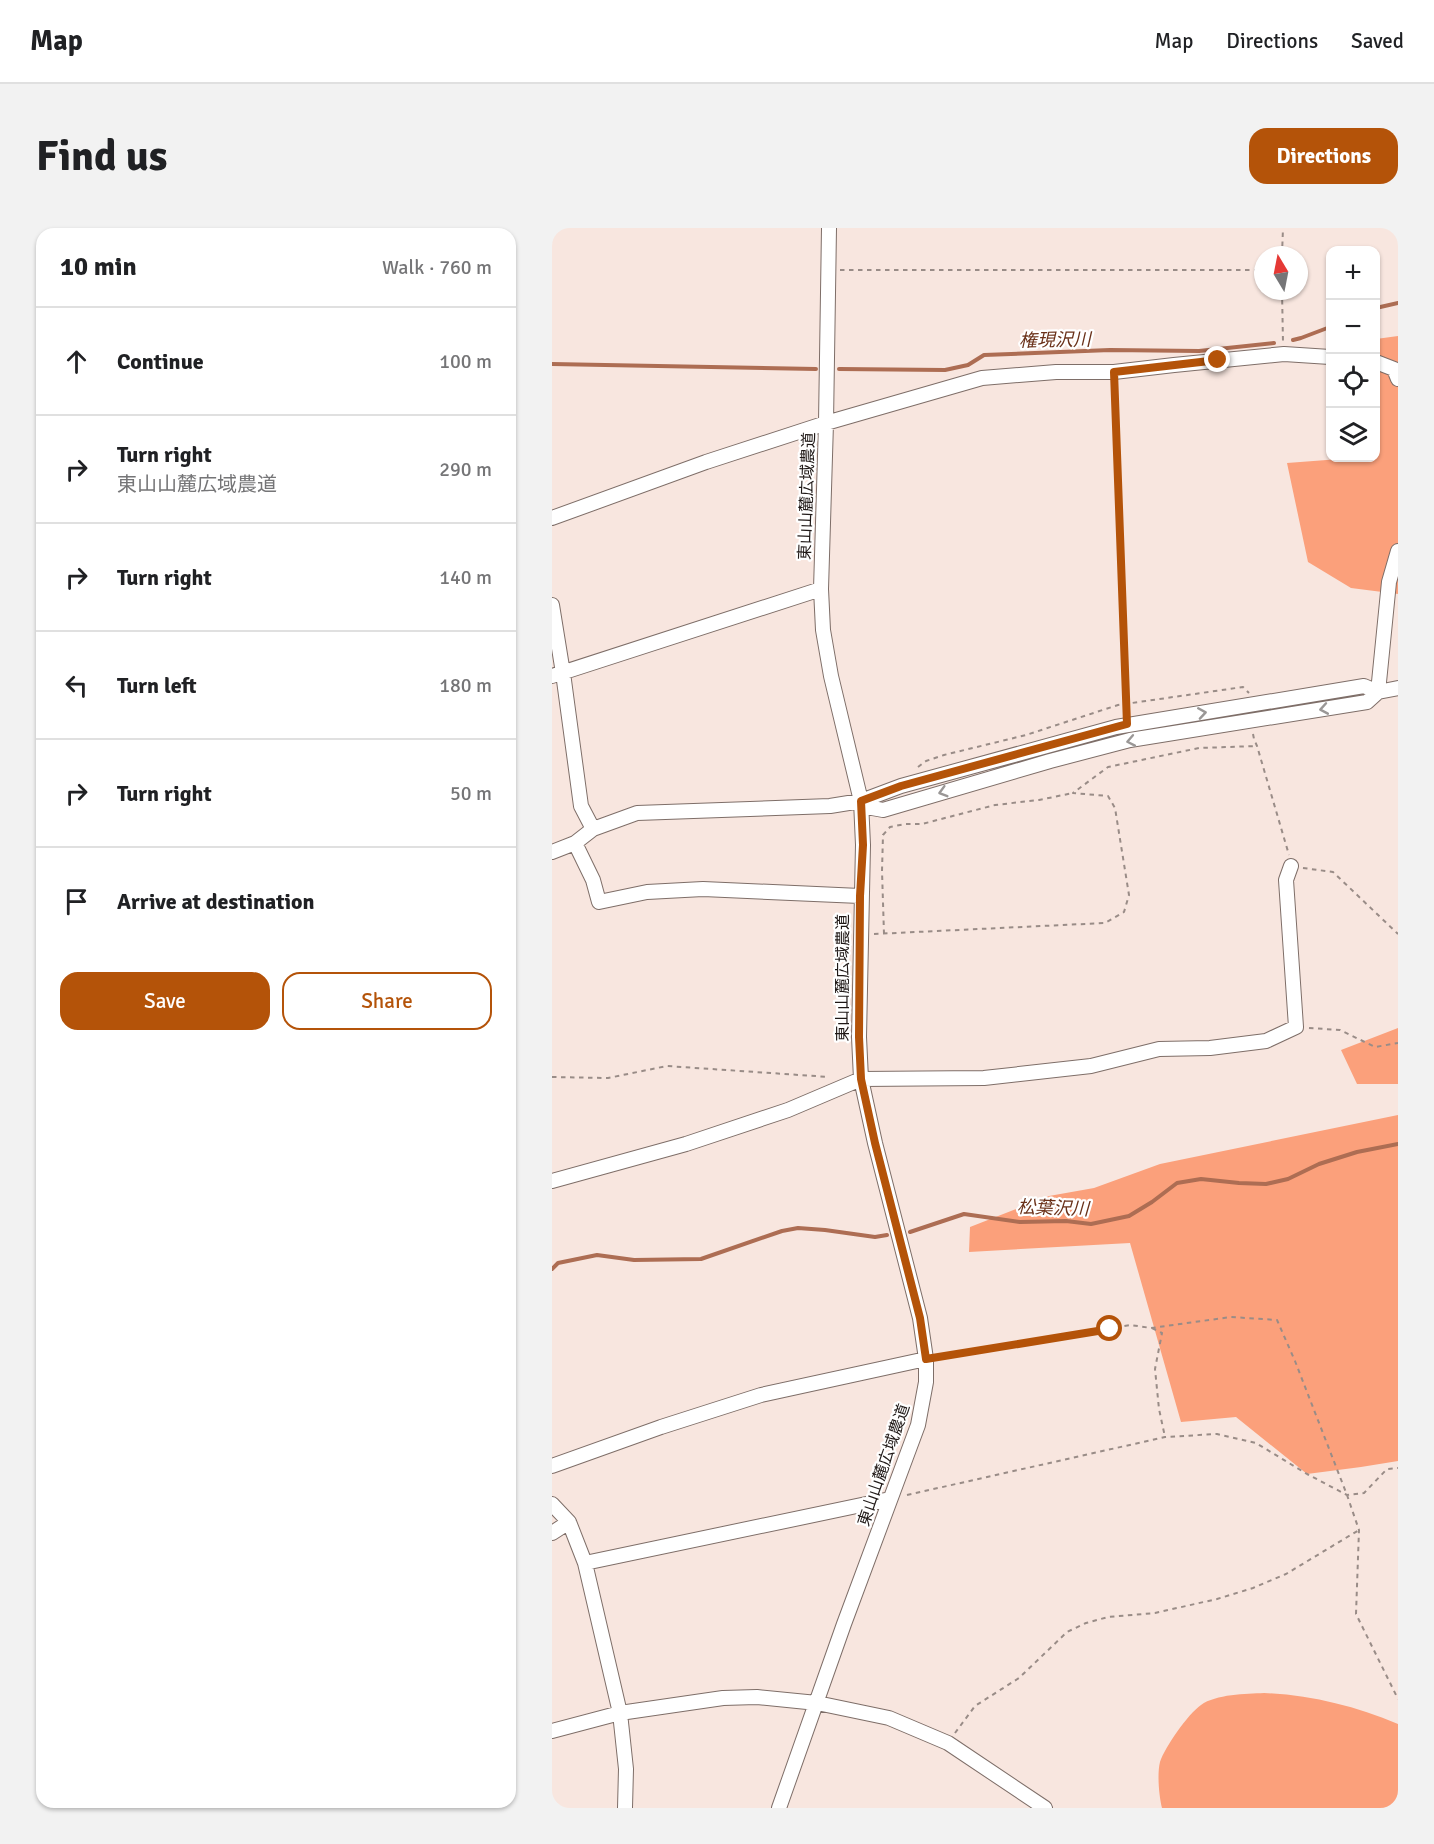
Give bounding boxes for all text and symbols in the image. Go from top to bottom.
text: Map [30,24,83,58]
text: Map [1155,28,1193,54]
text: Directions [1226,28,1318,54]
text: Saved [1351,28,1404,54]
button: Directions [1249,128,1398,184]
text: Find us [36,131,167,182]
north arrow [1254,246,1308,300]
map controls [1326,246,1380,462]
button: + [1326,246,1380,300]
text: 10 min [60,251,137,283]
text: Walk · 760 m [382,255,492,280]
button: − [1326,300,1380,354]
water label: 権現沢川 [1019,328,1093,352]
icon: ahead [60,345,93,378]
route end [1204,346,1230,372]
text: Continue [117,348,204,375]
text: 100 m [439,349,492,374]
button: locate [1326,354,1380,408]
button: layers [1326,408,1380,462]
street label: 東山山麓広域農道 [795,432,819,560]
text: Turn right [117,441,212,468]
icon: right [60,453,93,486]
text: 290 m [439,457,492,482]
text: 東山山麓広域農道 [117,472,277,497]
icon: right [60,561,93,594]
text: Turn right [117,564,212,591]
text: 140 m [439,565,492,590]
icon: left [60,669,93,702]
text: Turn left [117,672,197,699]
text: 180 m [439,673,492,698]
one-way arrow [1319,703,1329,715]
one-way arrow [1197,707,1206,719]
one-way arrow [1127,734,1137,747]
icon: right [60,777,93,810]
text: Turn right [117,780,212,807]
text: 50 m [450,781,492,806]
one-way arrow [939,785,949,797]
icon: arrive [60,885,93,918]
text: Arrive at destination [117,888,314,915]
street label: 東山山麓広域農道 [833,914,853,1042]
button: Save [60,972,270,1030]
button: Share [282,972,492,1030]
water label: 松葉沢川 [1017,1196,1091,1220]
route start [1096,1315,1122,1341]
street label: 東山山麓広域農道 [854,1401,914,1529]

